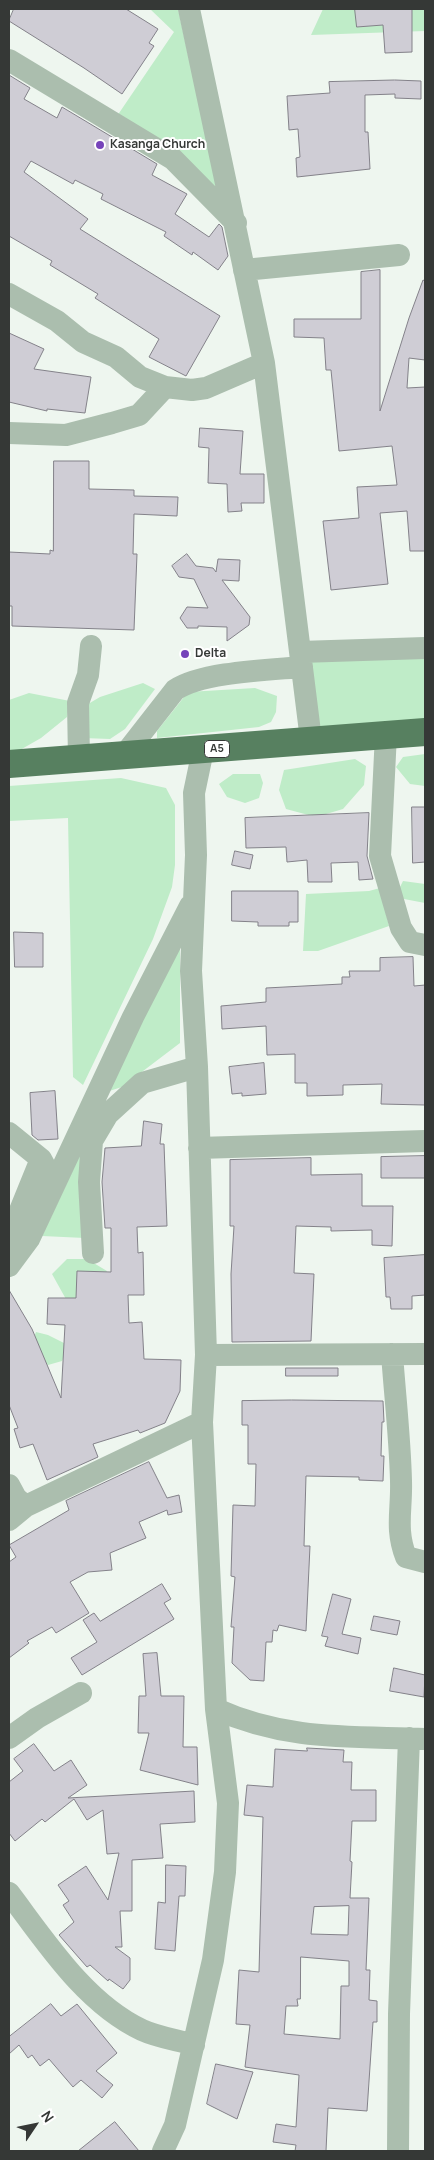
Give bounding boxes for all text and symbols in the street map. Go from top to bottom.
place label: Kasanga Church [110,138,205,152]
marker: Kasanga Church [94,139,106,151]
place label: Delta [195,647,226,661]
marker: Delta [179,648,191,660]
road number: A5 [204,741,230,758]
north arrow [10,2100,60,2150]
text: N [37,2107,59,2126]

